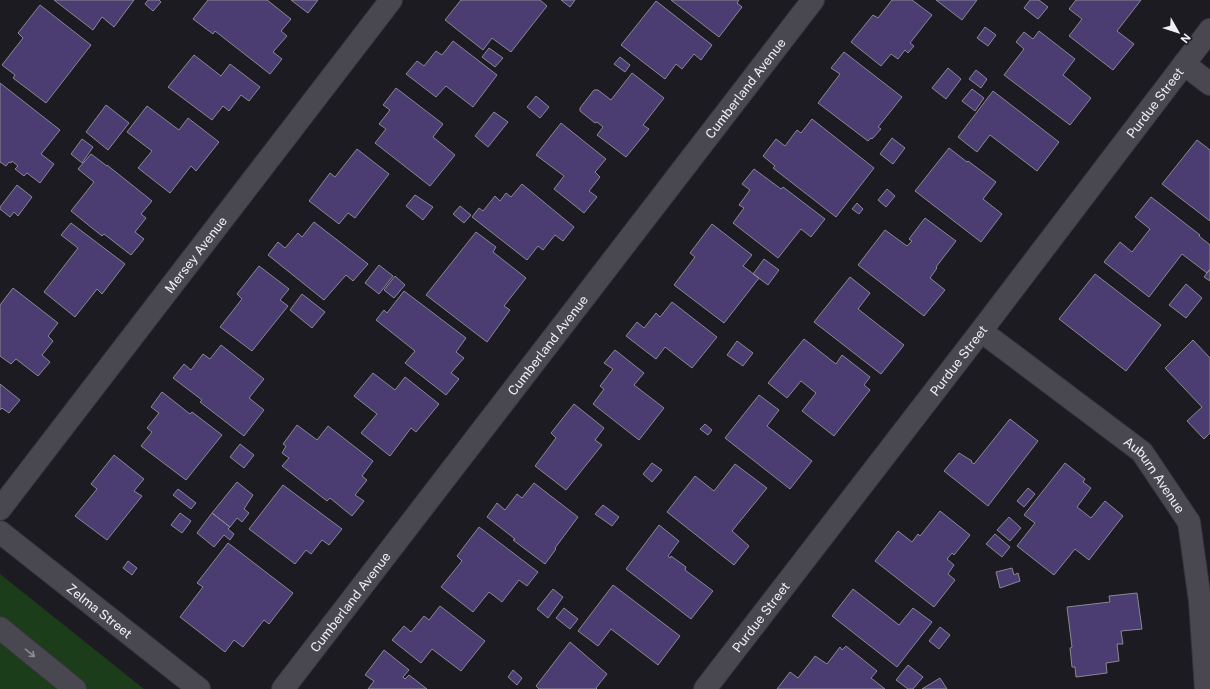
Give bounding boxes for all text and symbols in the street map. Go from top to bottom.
north arrow [1158,12,1198,52]
text: N [1178,31,1193,45]
street label: Cumberland Avenue [702,35,788,141]
street label: Purdue Street [1123,64,1186,141]
street label: Mersey Avenue [161,213,230,296]
street label: Cumberland Avenue [504,292,591,398]
street label: Purdue Street [927,322,990,398]
street label: Auburn Avenue [1121,434,1188,516]
street label: Cumberland Avenue [307,549,393,655]
street label: Purdue Street [729,579,792,655]
street label: Zelma Street [64,580,135,641]
one-way arrow [25,649,36,658]

